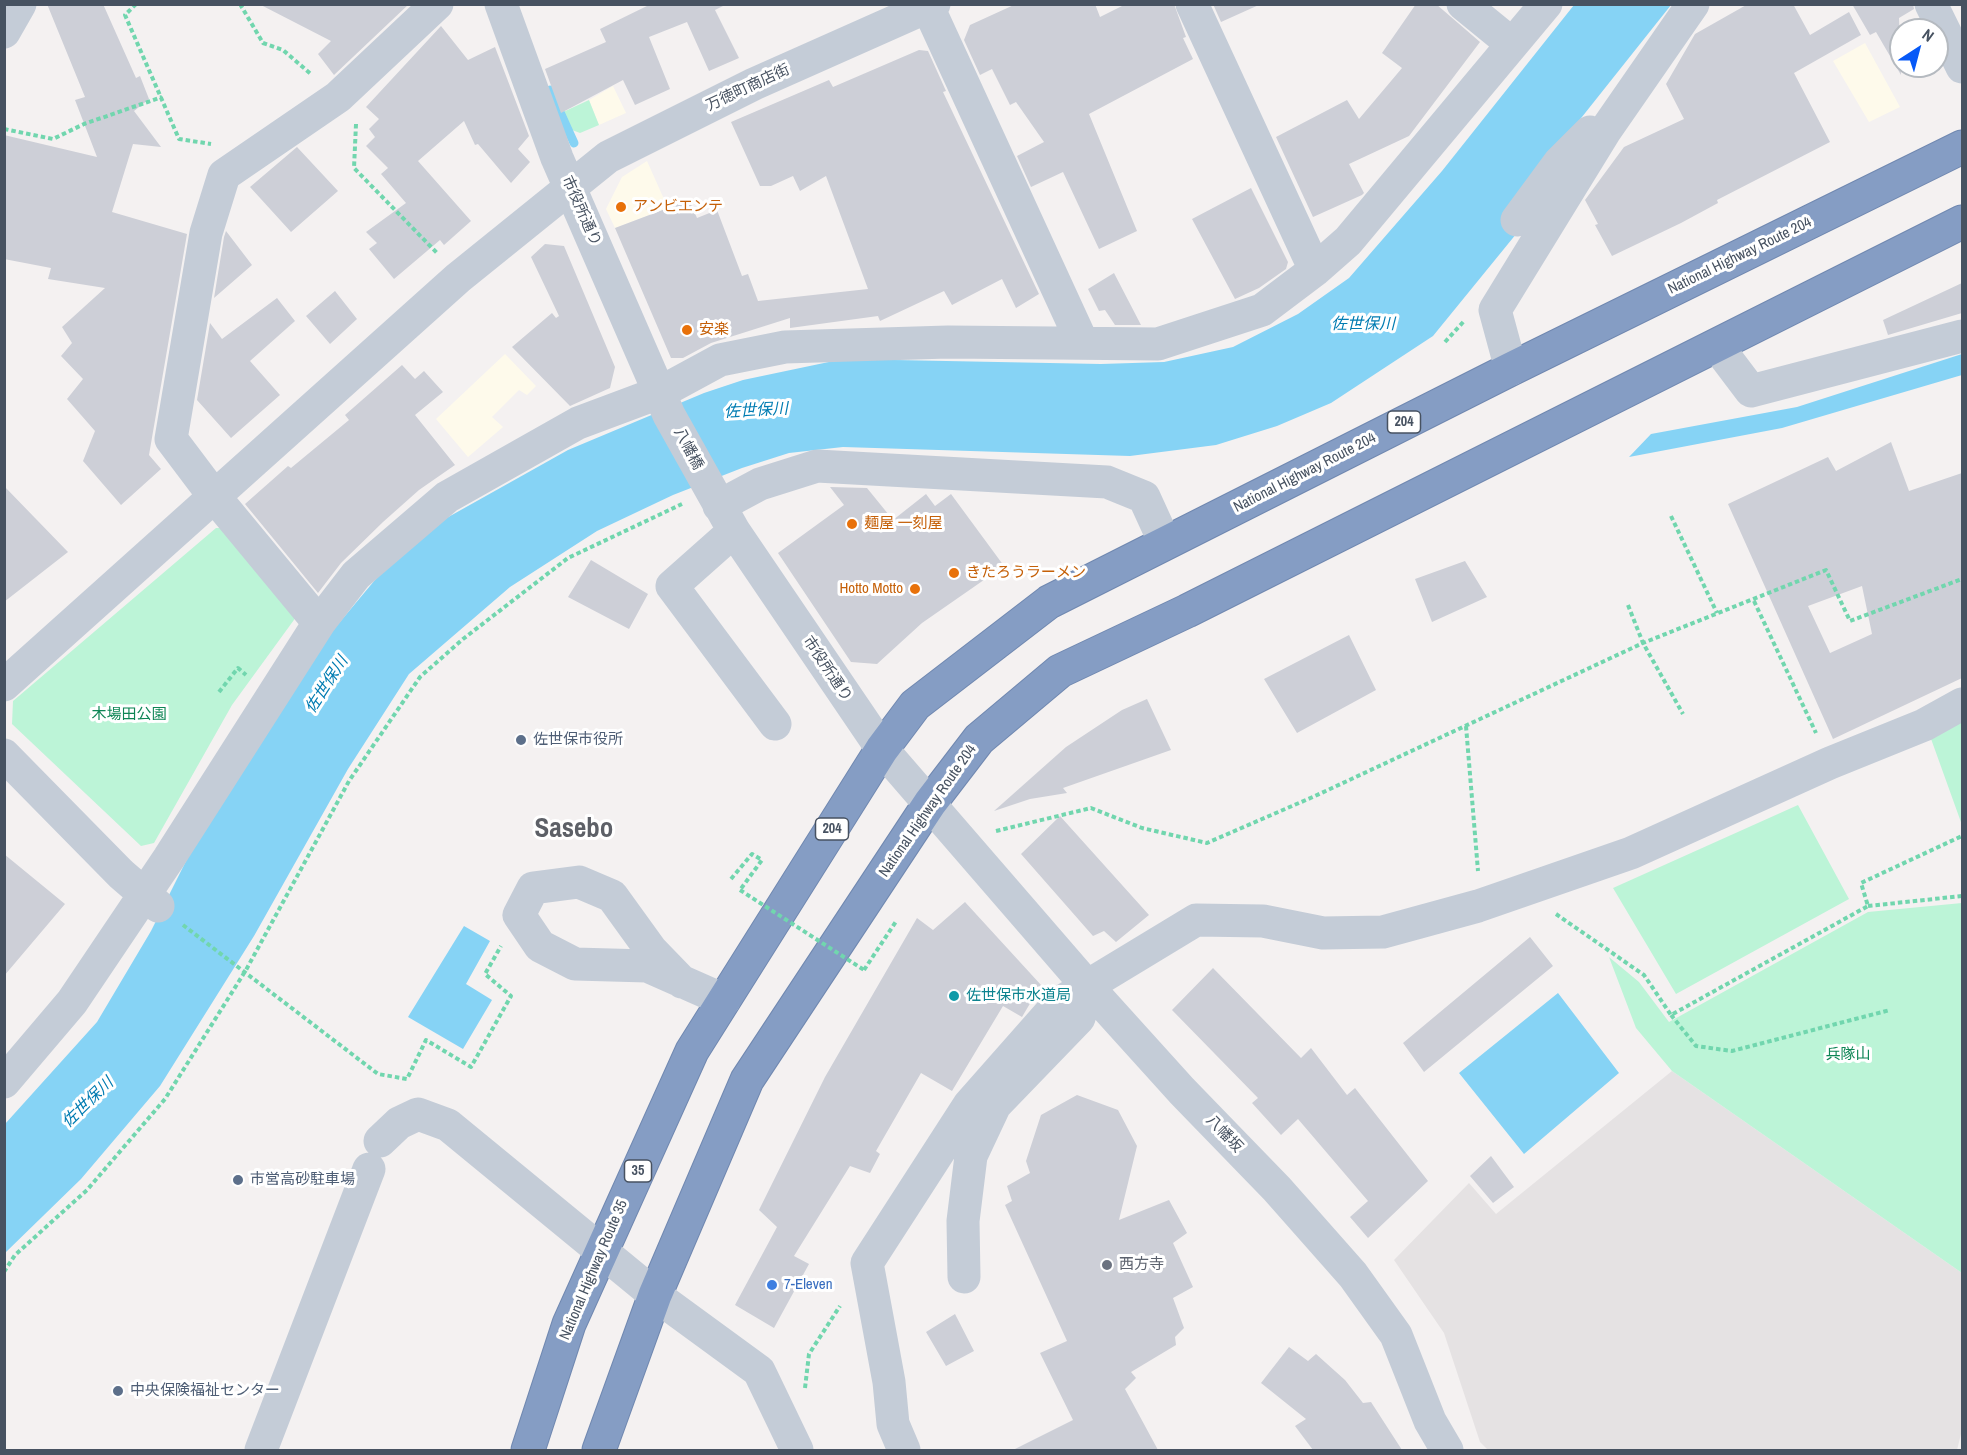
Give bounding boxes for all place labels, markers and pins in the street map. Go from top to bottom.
place label: アンビエンテ [633,198,723,216]
marker: アンビエンテ [614,200,628,214]
place label: 安楽 [699,321,729,339]
marker: 安楽 [680,323,694,337]
place label: 麺屋 一刻屋 [864,515,942,533]
marker: 麺屋 一刻屋 [845,517,859,531]
place label: きたろうラーメン [966,564,1086,582]
marker: きたろうラーメン [947,566,961,580]
place label: Hotto Motto [839,580,903,598]
marker: Hotto Motto [908,582,922,596]
place label: 佐世保市役所 [533,731,623,749]
marker: 佐世保市役所 [514,733,528,747]
place label: 佐世保市水道局 [966,987,1071,1005]
marker: 佐世保市水道局 [947,989,961,1003]
place label: 市営高砂駐車場 [250,1171,355,1189]
marker: 市営高砂駐車場 [231,1173,245,1187]
place label: 西方寺 [1119,1256,1164,1274]
marker: 西方寺 [1100,1258,1114,1272]
place label: 7-Eleven [784,1276,833,1294]
marker: 7-Eleven [765,1278,779,1292]
place label: 中央保険福祉センター [130,1382,280,1400]
marker: 中央保険福祉センター [111,1384,125,1398]

